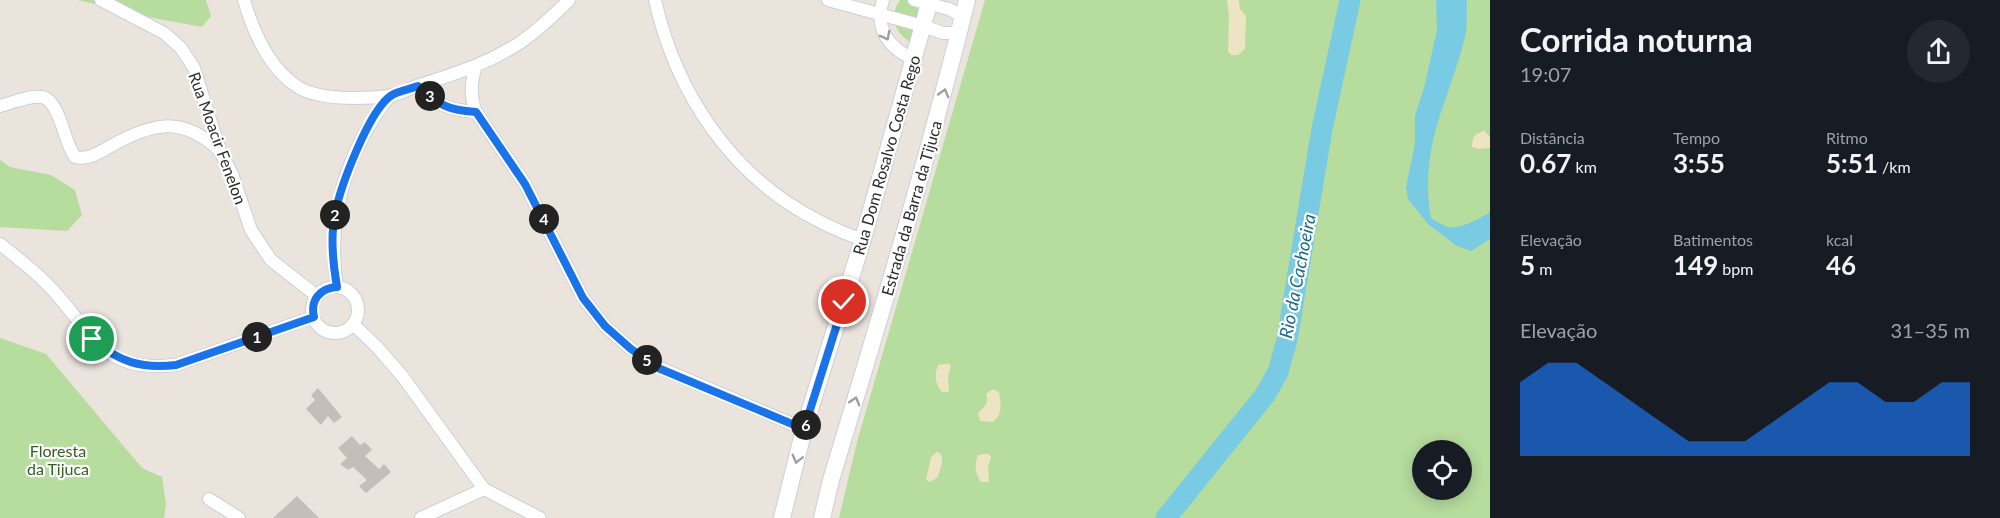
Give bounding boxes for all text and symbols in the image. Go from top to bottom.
text: Corrida noturna [1520,19,1753,59]
button: share [1907,20,1970,83]
one-way arrow [879,30,890,40]
street label: Rua Dom Rosalvo Costa Rego [848,53,924,257]
text: 19:07 [1520,62,1571,86]
street label: Rua Moacir Fenelon [185,69,251,207]
pin: 3 [415,81,445,111]
text: 3 [425,86,435,105]
one-way arrow [936,88,949,98]
street label: Estrada da Barra da Tijuca [877,118,945,298]
text: Distância [1520,128,1585,147]
text: Tempo [1673,128,1720,147]
text: Ritmo [1826,128,1868,147]
text: 0.67 [1520,147,1571,179]
text: 3:55 [1673,147,1725,179]
text: 5:51 [1826,147,1878,179]
text: km [1571,157,1597,176]
text: /km [1878,157,1911,176]
pin: 2 [320,200,350,230]
pin: 4 [529,204,559,234]
text: 2 [330,205,340,224]
text: 4 [539,209,549,228]
water label: Rio da Cachoeira [1274,212,1320,340]
text: Elevação [1520,230,1582,249]
text: Batimentos [1673,230,1753,249]
text: kcal [1826,230,1853,249]
text: 5 [1520,249,1535,281]
text: 149 [1673,249,1718,281]
text: 46 [1826,249,1856,281]
text: m [1535,259,1552,278]
text: bpm [1718,259,1753,278]
pin [818,276,869,327]
icon: check [827,285,860,318]
pin [66,313,117,364]
text: Elevação [1520,318,1597,342]
text: 31–35 m [1890,318,1970,342]
icon: arrive [75,322,108,355]
pin: 1 [242,322,272,352]
text: 1 [252,327,262,346]
pin: 5 [632,345,662,375]
text: 5 [642,350,652,369]
one-way arrow [848,396,860,407]
pin: 6 [791,410,821,440]
text: 6 [801,415,811,434]
map controls [1412,440,1472,500]
button: locate [1412,440,1472,500]
park label: Floresta da Tijuca [27,441,89,478]
one-way arrow [791,454,804,464]

